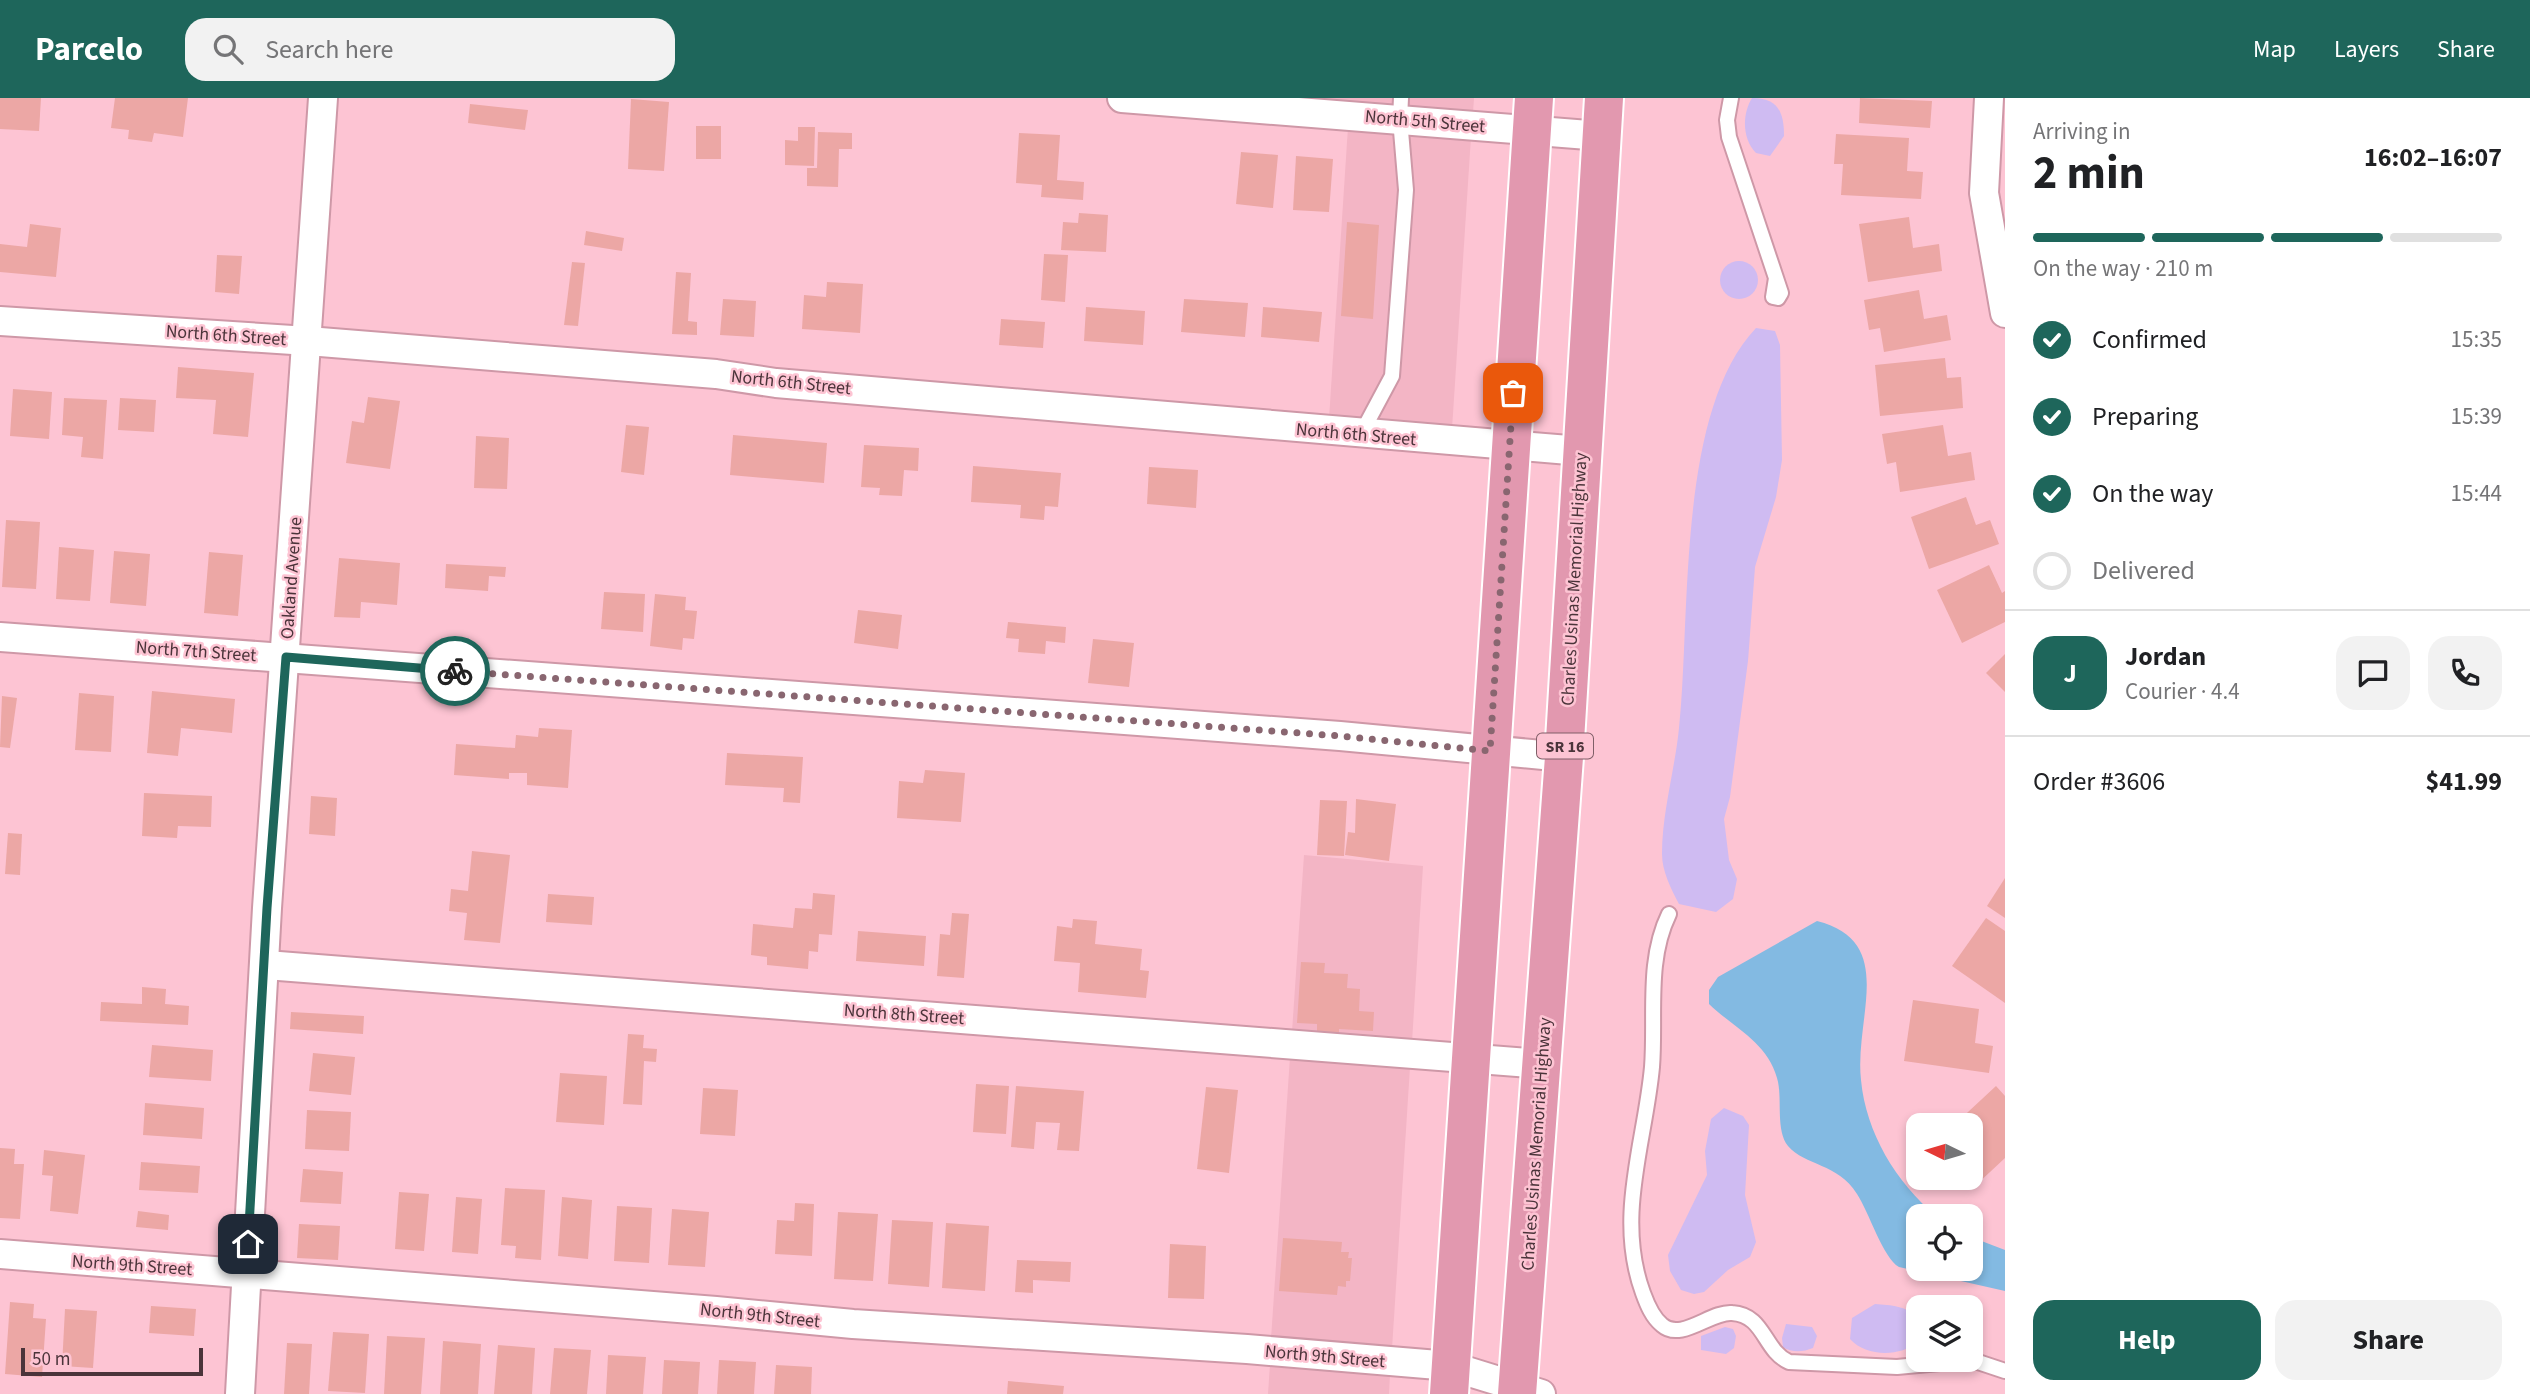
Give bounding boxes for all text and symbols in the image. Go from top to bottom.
search box [185,18,675,81]
text: Parcelo [35,26,143,73]
icon: search [209,30,247,68]
text: Search here [265,31,393,68]
text: Map [2253,32,2296,67]
text: Layers [2334,32,2399,67]
text: Share [2437,32,2495,67]
street label: North 5th Street [1364,104,1486,139]
text: Arriving in [2033,115,2131,148]
text: 16:02–16:07 [2364,139,2502,176]
text: 2 min [2033,141,2145,206]
text: On the way · 210 m [2033,252,2213,285]
street label: North 6th Street [165,319,287,352]
icon: check [2033,321,2071,359]
text: Confirmed [2092,321,2207,358]
text: 15:35 [2451,323,2502,356]
pin [1483,363,1543,423]
street label: North 6th Street [730,364,852,401]
icon: bag [1494,374,1532,412]
icon: check [2033,398,2071,436]
text: Preparing [2092,398,2198,435]
text: 15:39 [2451,400,2502,433]
street label: North 6th Street [1295,417,1417,452]
street label: Charles Usinas Memorial Highway [1555,451,1594,706]
icon: check [2033,475,2071,513]
text: On the way [2092,475,2213,512]
text: 15:44 [2451,477,2502,510]
street label: Oakland Avenue [275,516,308,640]
text: Delivered [2092,552,2195,589]
street label: North 7th Street [135,635,257,668]
courier [420,636,490,706]
button: chat [2336,636,2410,710]
button: phone [2428,636,2502,710]
text: Jordan [2125,638,2206,675]
icon: bike [436,652,474,690]
text: J [2063,655,2077,692]
text: Courier · 4.4 [2125,675,2240,708]
road number: SR 16 [1537,734,1593,758]
text: Order #3606 [2033,763,2165,800]
text: $41.99 [2426,763,2502,800]
street label: North 8th Street [843,998,965,1031]
street label: Charles Usinas Memorial Highway [1515,1016,1558,1271]
north arrow [1906,1113,1983,1190]
map controls [1906,1113,1983,1372]
button: locate [1906,1204,1983,1281]
pin [218,1214,278,1274]
icon: home [229,1225,267,1263]
street label: North 9th Street [71,1249,193,1282]
button: layers [1906,1295,1983,1372]
street label: North 9th Street [699,1297,821,1334]
button: Help [2033,1300,2261,1380]
button: Share [2275,1300,2502,1380]
street label: North 9th Street [1264,1339,1386,1374]
scale bar [21,1345,203,1377]
text: 50 m [32,1346,70,1373]

